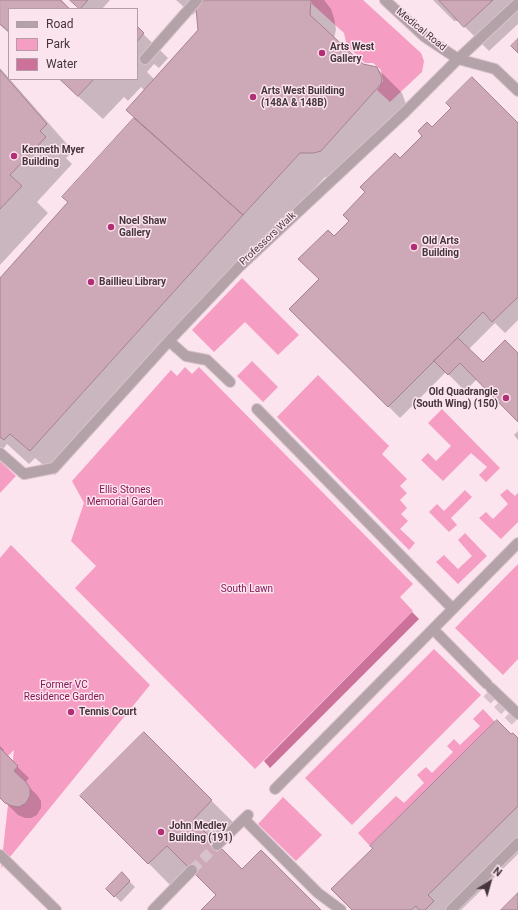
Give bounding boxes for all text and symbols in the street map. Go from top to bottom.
street label: Medical Road [394,6,448,54]
legend [8,8,138,80]
text: Road [46,17,74,31]
text: Park [46,37,70,51]
place label: Arts West Gallery [330,41,374,64]
marker: Arts West Gallery [317,48,327,58]
text: Water [46,57,77,71]
place label: Arts West Building (148A & 148B) [261,85,345,108]
marker: Arts West Building (148A & 148B) [248,92,258,102]
place label: Kenneth Myer Building [22,144,84,168]
marker: Kenneth Myer Building [9,151,19,161]
street label: Professors Walk [237,210,299,268]
place label: Noel Shaw Gallery [119,215,167,238]
marker: Noel Shaw Gallery [106,222,116,232]
place label: Old Arts Building [422,235,459,258]
marker: Old Arts Building [409,242,419,252]
place label: Baillieu Library [99,276,166,288]
marker: Baillieu Library [86,277,96,287]
place label: Old Quadrangle (South Wing) (150) [413,386,498,410]
marker: Old Quadrangle (South Wing) (150) [501,393,511,403]
park label: Ellis Stones Memorial Garden [87,484,163,508]
park label: South Lawn [221,583,273,595]
park label: Former VC Residence Garden [24,679,104,702]
place label: Tennis Court [79,706,137,718]
marker: Tennis Court [66,707,76,717]
place label: John Medley Building (191) [169,820,233,844]
marker: John Medley Building (191) [156,827,166,837]
north arrow [470,862,510,902]
text: N [491,864,505,880]

